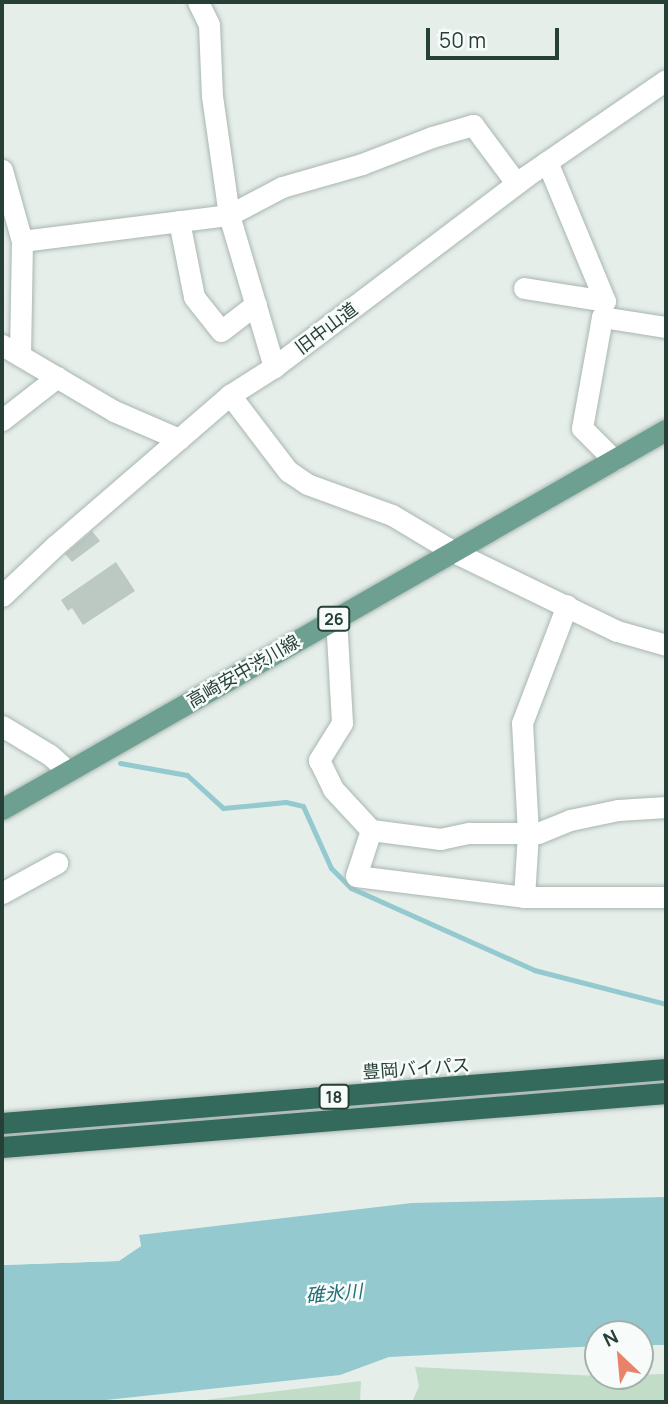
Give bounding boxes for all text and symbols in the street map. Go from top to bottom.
scale bar [430,14,563,58]
text: 50 m [439,26,486,54]
street label: 旧中山道 [291,298,361,358]
road number: 26 [316,606,352,632]
street label: 高崎安中渋川線 [183,630,303,712]
street label: 豊岡バイパス [361,1053,471,1083]
road number: 18 [318,1084,350,1110]
water label: 碓氷川 [305,1280,363,1308]
north arrow [584,1320,654,1390]
text: N [599,1323,623,1353]

